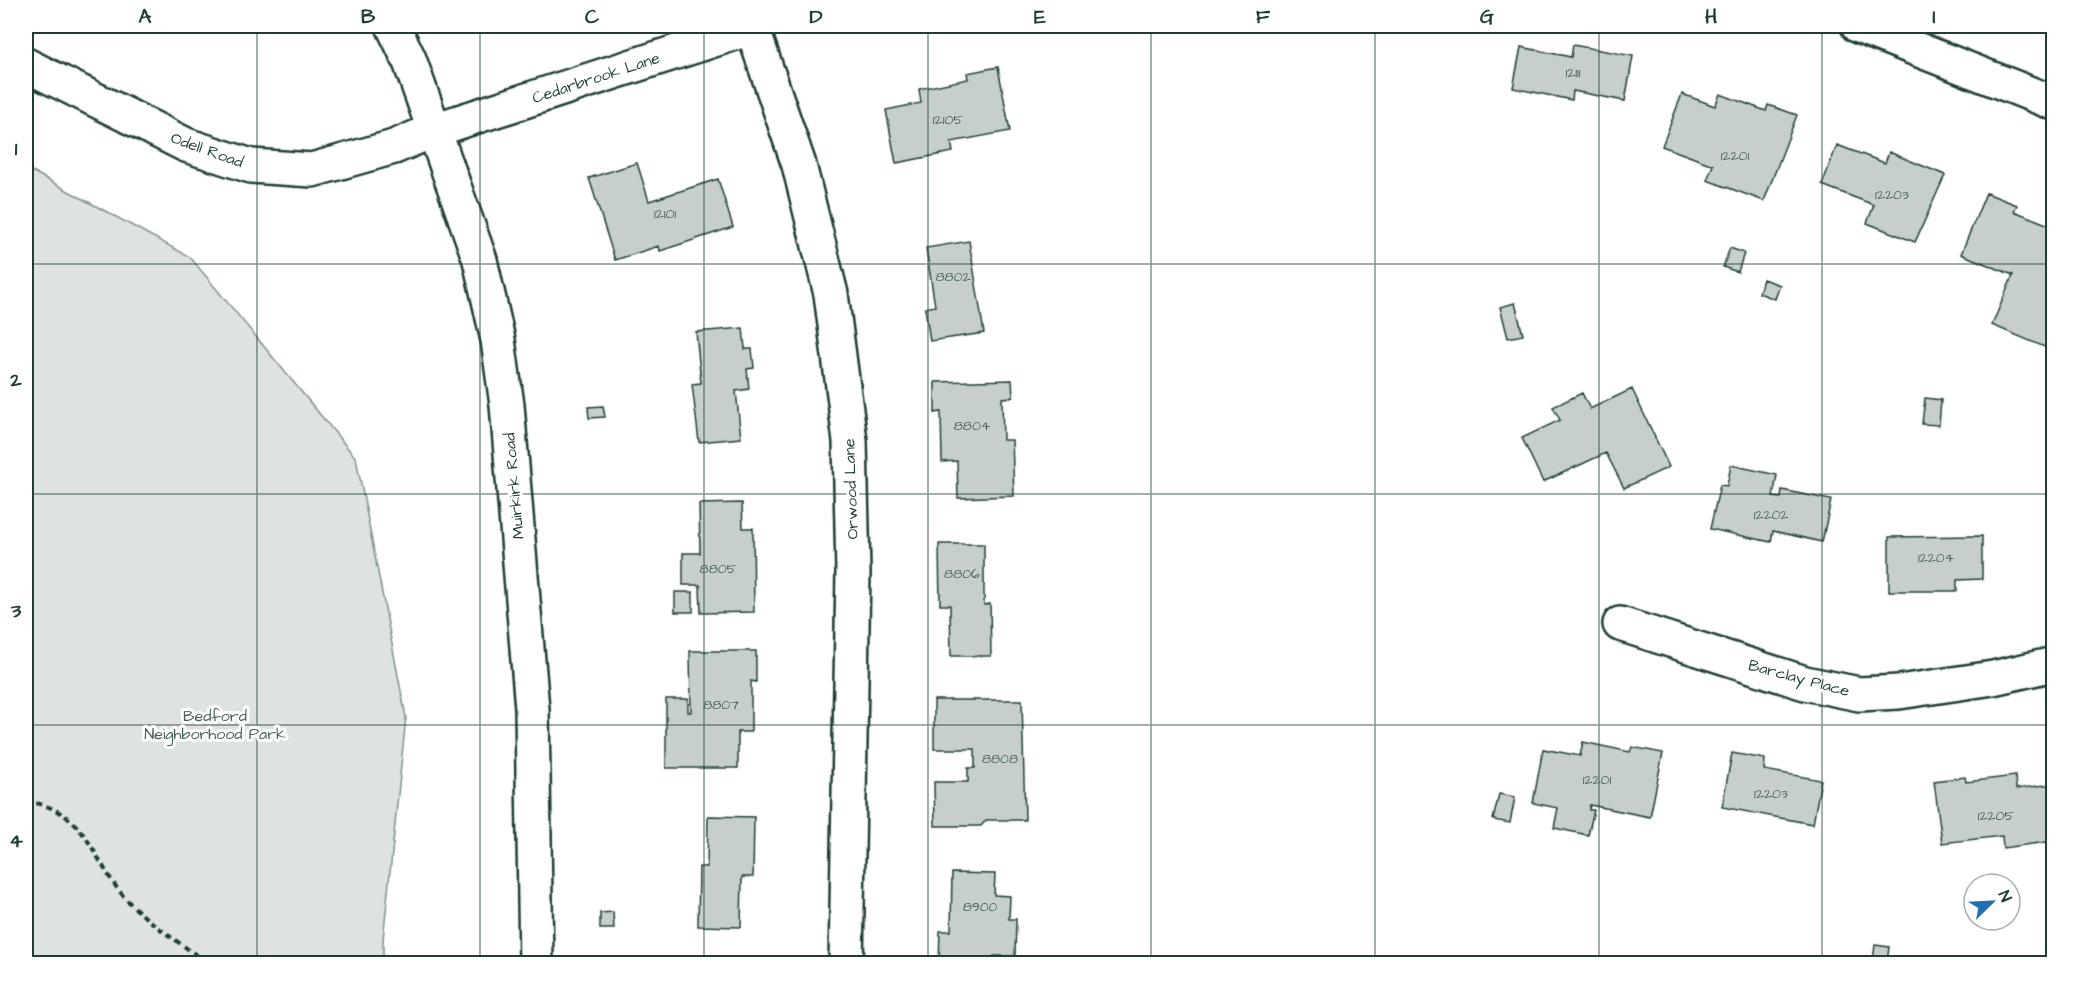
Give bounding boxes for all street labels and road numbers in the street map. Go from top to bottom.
street label: Cedarbrook Lane [529,47,663,109]
street label: Odell Road [168,127,246,173]
street label: Muirkirk Road [498,432,530,540]
street label: Orwood Lane [838,438,864,540]
street label: Barclay Place [1746,654,1852,703]

